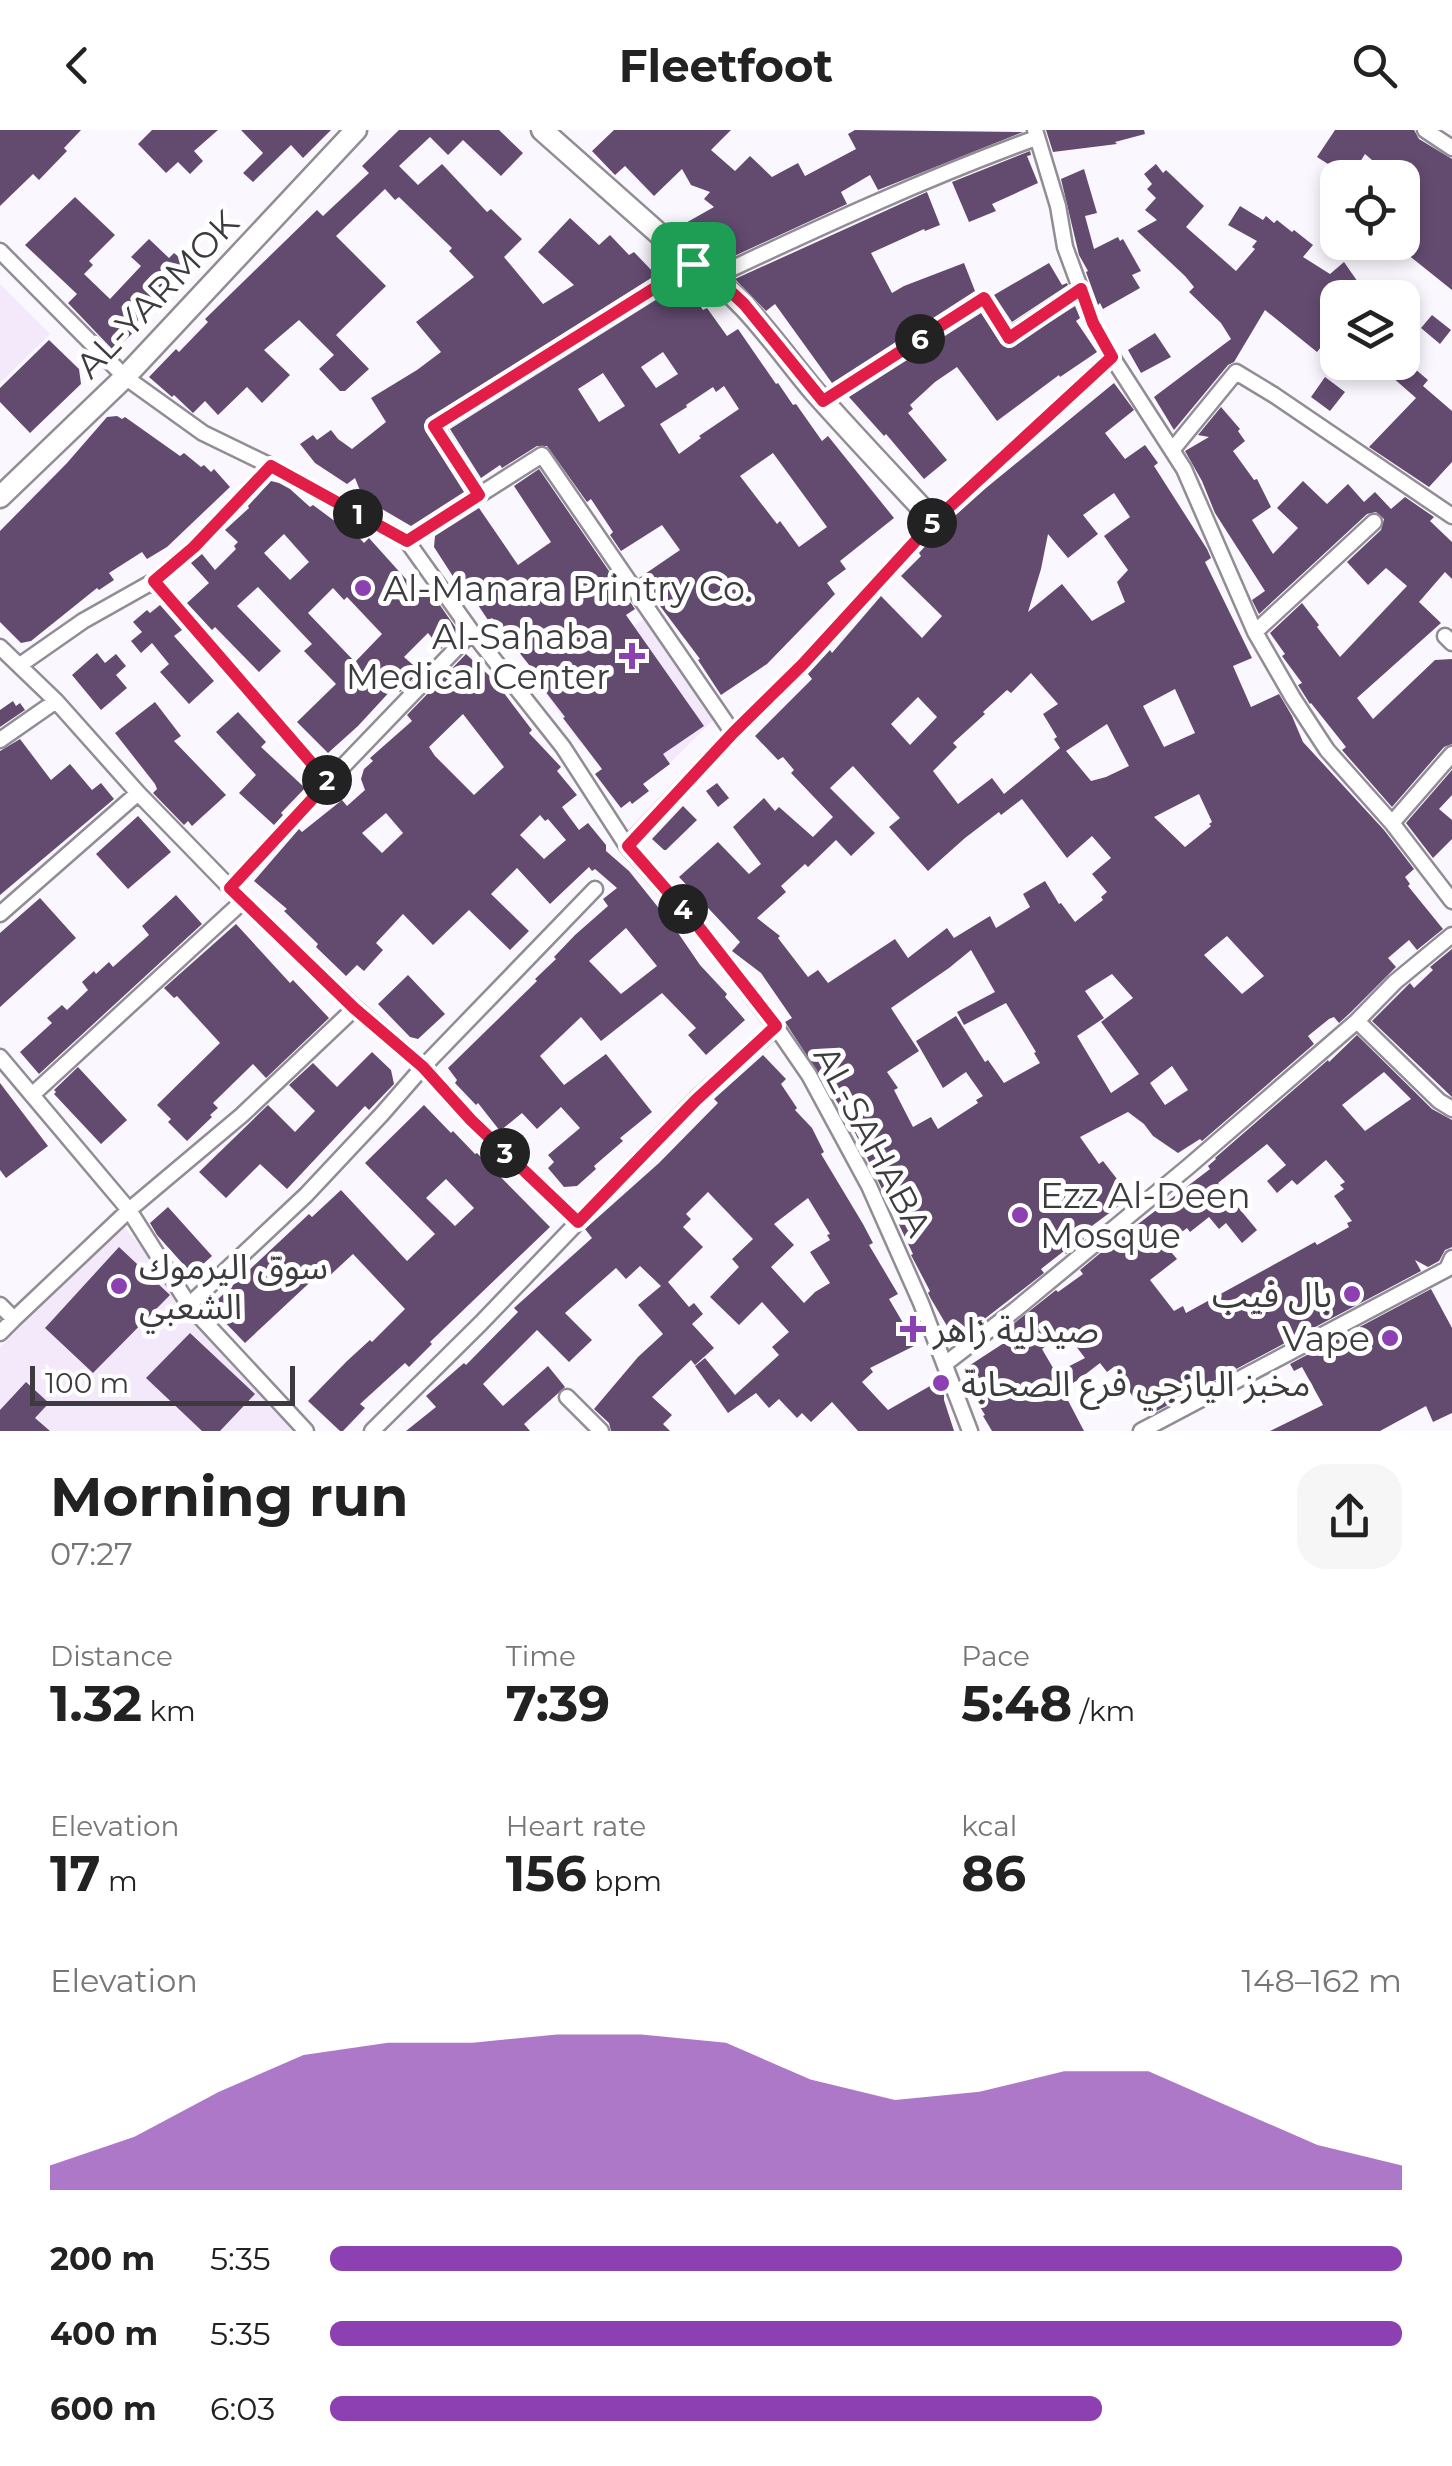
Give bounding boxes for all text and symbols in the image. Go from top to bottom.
icon: back [50,38,105,93]
text: Fleetfoot [619,38,833,93]
icon: search [1347,38,1402,93]
map controls [1320,160,1420,380]
button: locate [1320,160,1420,260]
street label: AL-YARMOK [66,201,248,387]
pin [651,222,736,307]
icon: arrive [666,237,721,292]
button: layers [1320,280,1420,380]
pin: 6 [895,314,945,364]
text: 6 [911,322,929,356]
pin: 1 [333,489,383,539]
text: 1 [353,497,363,531]
pin: 5 [907,498,957,548]
text: 5 [924,506,940,540]
place label: Al-Manara Printry Co. [383,567,752,610]
marker: Al-Manara Printry Co. [352,577,374,599]
place label: Al-Sahaba Medical Center [346,615,610,698]
marker: Al-Sahaba Medical Center [619,643,645,669]
pin: 2 [302,755,352,805]
text: 2 [319,763,335,797]
pin: 4 [658,884,708,934]
text: 4 [673,892,693,926]
street label: AL-SAHABA [805,1038,942,1244]
pin: 3 [480,1128,530,1178]
text: 3 [497,1136,513,1170]
place label: Ezz Al-Deen Mosque [1040,1174,1251,1257]
marker: Ezz Al-Deen Mosque [1009,1204,1031,1226]
place label: سوق اليرموك الشعبي [139,1245,328,1334]
place label: بال فيب [1212,1273,1332,1316]
marker: سوق اليرموك الشعبي [108,1275,130,1297]
marker: بال فيب [1341,1283,1363,1305]
place label: صيدلية زاهر [932,1308,1099,1351]
place label: Vape [1282,1317,1370,1360]
marker: صيدلية زاهر [902,1318,924,1340]
marker: Vape [1379,1327,1401,1349]
scale bar [30,1361,295,1406]
place label: مخبز اليازجي فرع الصحابة [961,1362,1310,1411]
text: 100 m [45,1366,129,1400]
marker: مخبز اليازجي فرع الصحابة [930,1372,952,1394]
text: Morning run [50,1463,408,1530]
button: share [1297,1464,1402,1569]
text: 07:27 [50,1534,133,1573]
text: Distance [50,1639,173,1673]
text: Time [506,1639,576,1673]
text: Pace [961,1639,1030,1673]
text: 1.32 [50,1673,142,1734]
text: 7:39 [506,1673,610,1734]
text: 5:48 [961,1673,1072,1734]
text: km [142,1694,196,1728]
text: /km [1072,1694,1135,1728]
text: Elevation [50,1809,179,1843]
text: Heart rate [506,1809,646,1843]
text: kcal [961,1809,1017,1843]
text: 17 [50,1843,101,1904]
text: 156 [506,1843,587,1904]
text: 86 [961,1843,1026,1904]
text: m [101,1864,138,1898]
text: bpm [587,1864,662,1898]
text: Elevation [50,1961,198,2000]
text: 148–162 m [1242,1961,1402,2000]
text: 200 m [50,2239,155,2278]
text: 5:35 [210,2239,271,2278]
text: 400 m [50,2314,158,2353]
text: 5:35 [210,2314,271,2353]
text: 600 m [50,2389,156,2428]
text: 6:03 [210,2389,275,2428]

